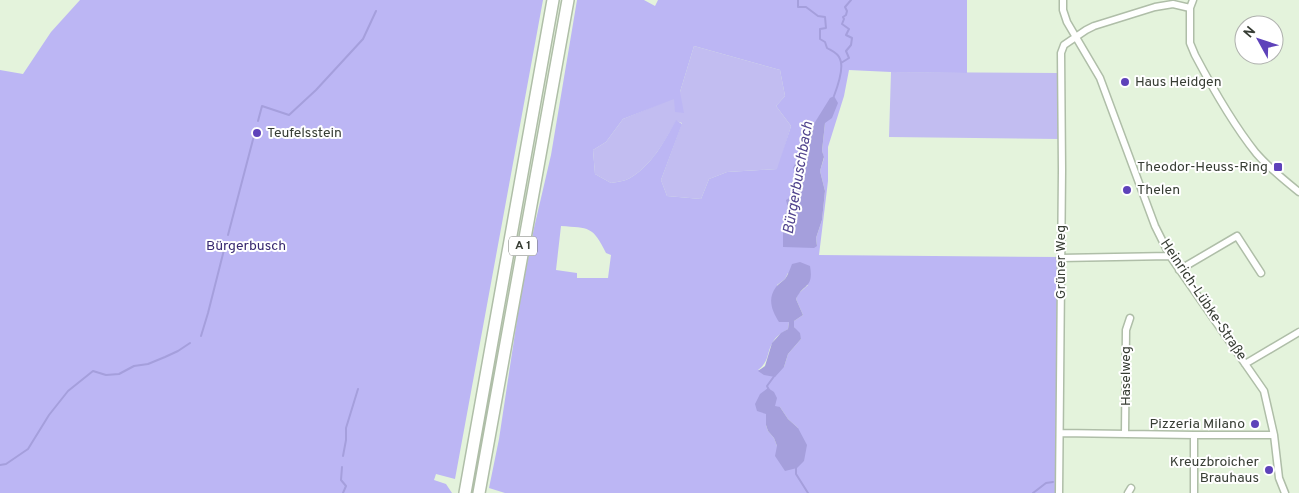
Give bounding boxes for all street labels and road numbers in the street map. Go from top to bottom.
street label: Grüner Weg [1053,225,1070,299]
street label: Heinrich-Lübke-Straße [1156,236,1250,364]
road number: A 1 [509,237,537,256]
street label: Haselweg [1118,346,1135,406]

